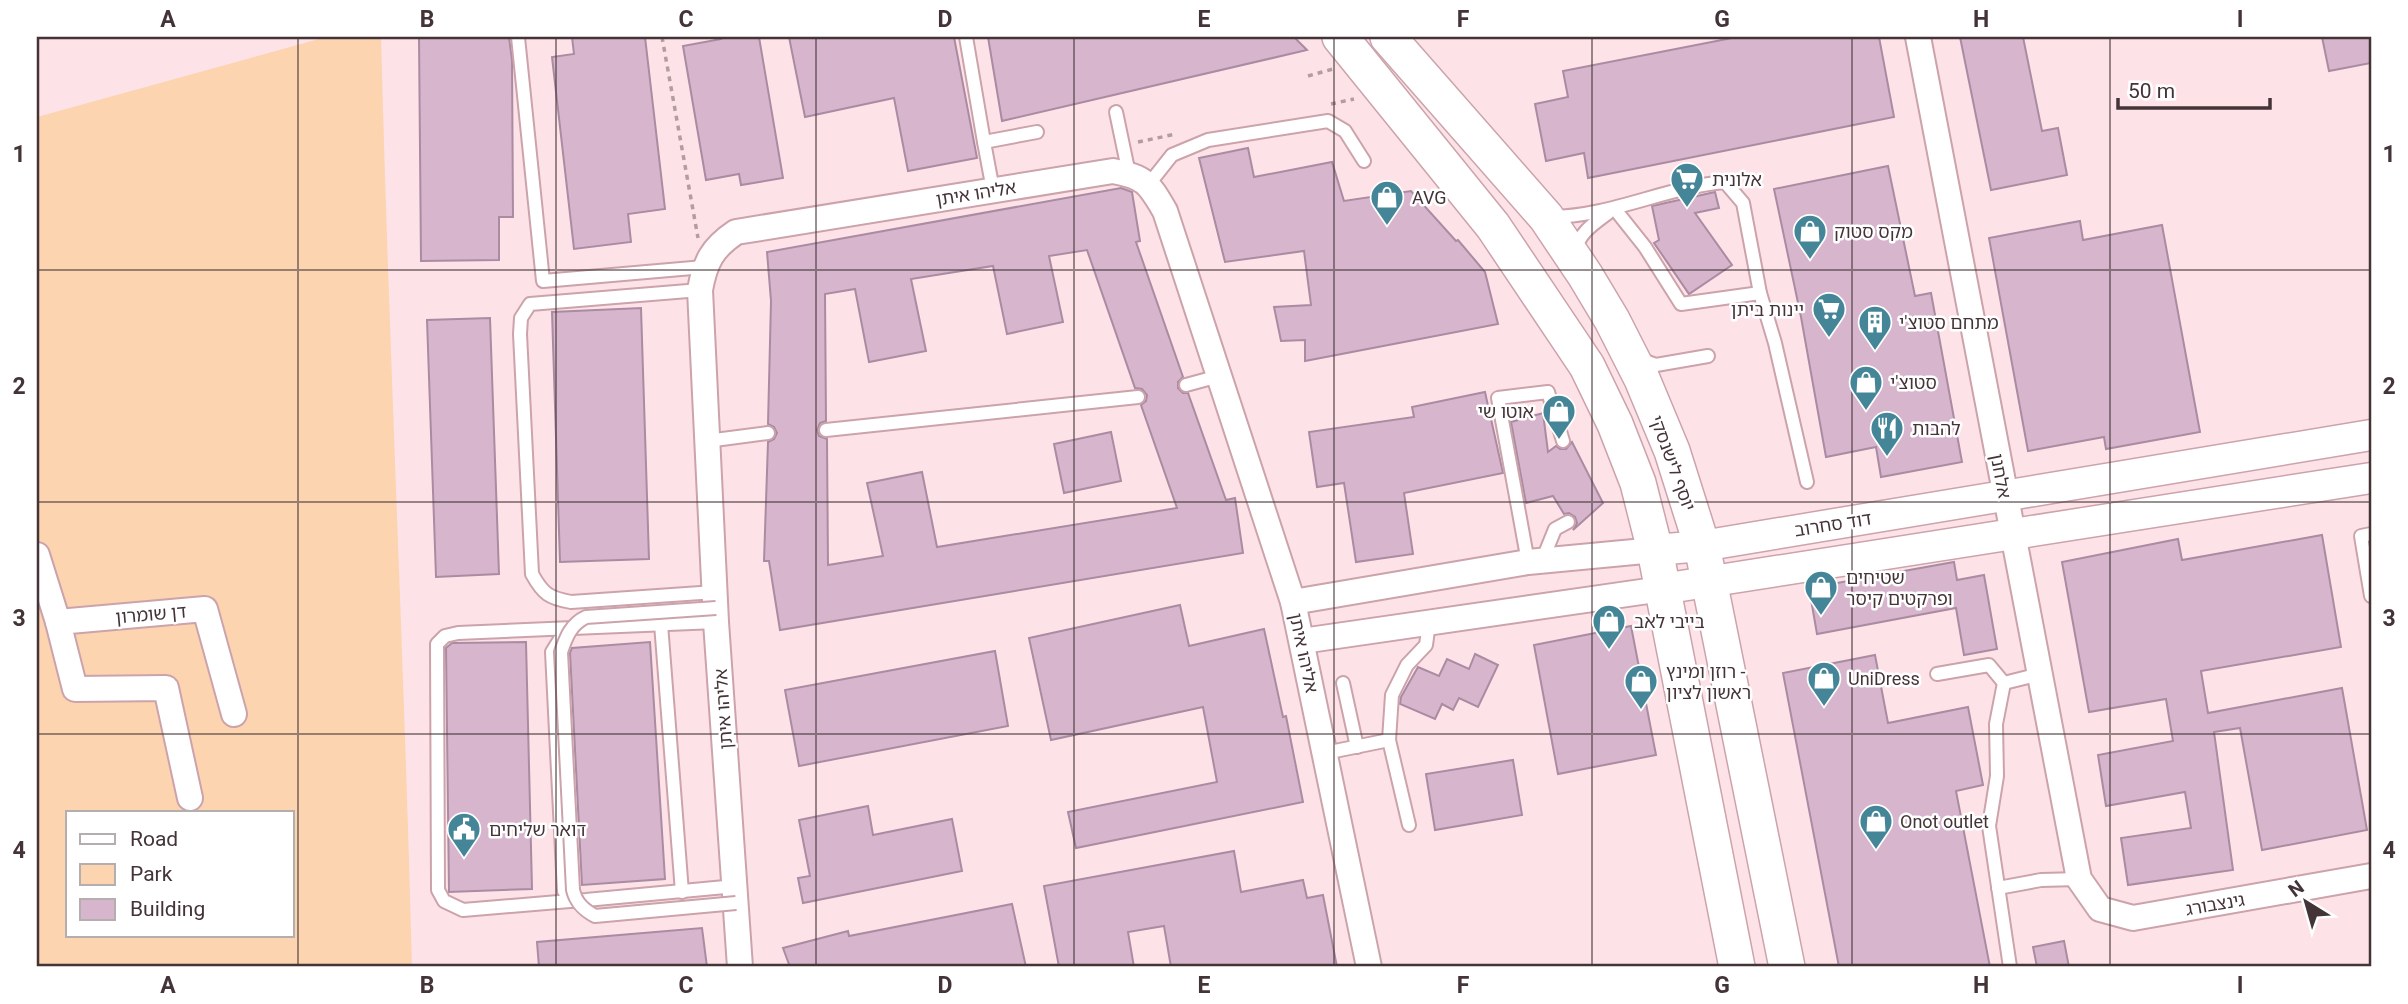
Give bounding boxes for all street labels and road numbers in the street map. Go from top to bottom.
street label: אליהו איתן [934,176,1018,210]
street label: יוסף לישנסקי [1646,412,1700,514]
street label: אלחנן [1986,452,2016,500]
street label: דוד סחרוב [1793,507,1873,540]
street label: דן שומרון [115,600,188,628]
street label: אליהו איתן [1285,611,1323,695]
street label: אליהו איתן [710,668,736,750]
street label: גינצבורג [2184,888,2246,920]

